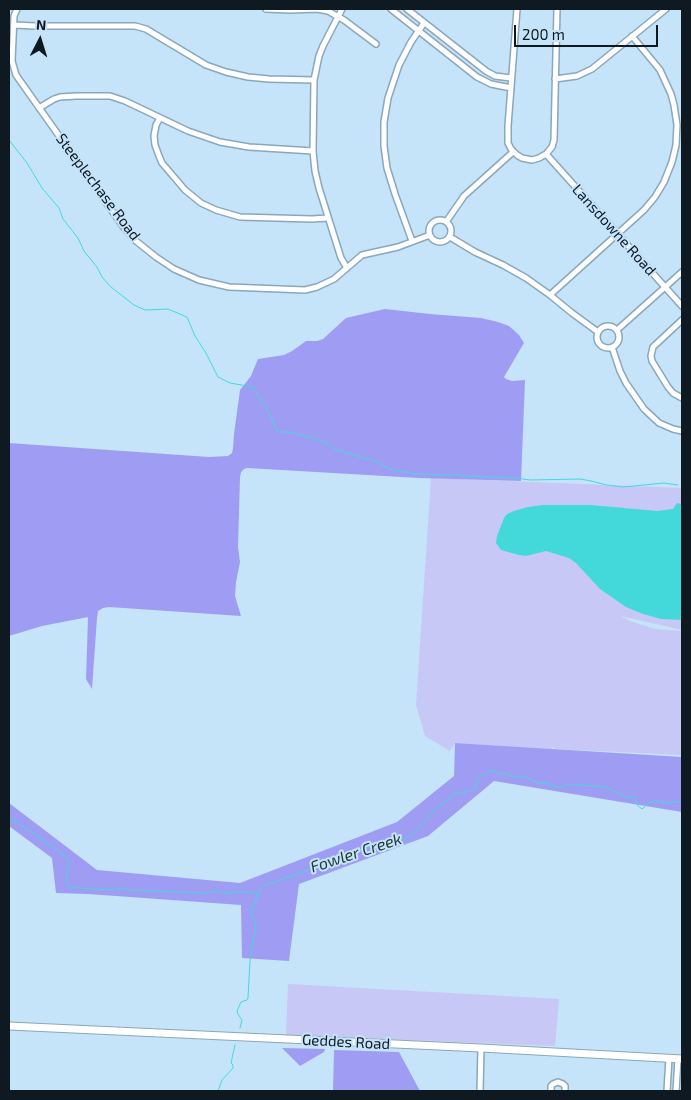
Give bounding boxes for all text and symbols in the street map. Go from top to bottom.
north arrow [15,15,65,65]
scale bar [516,15,660,47]
text: N [36,16,47,33]
text: 200 m [522,25,565,43]
street label: Steeplechase Road [52,130,144,244]
street label: Lansdowne Road [568,181,660,279]
water label: Fowler Creek [308,829,404,877]
street label: Geddes Road [301,1031,391,1053]

